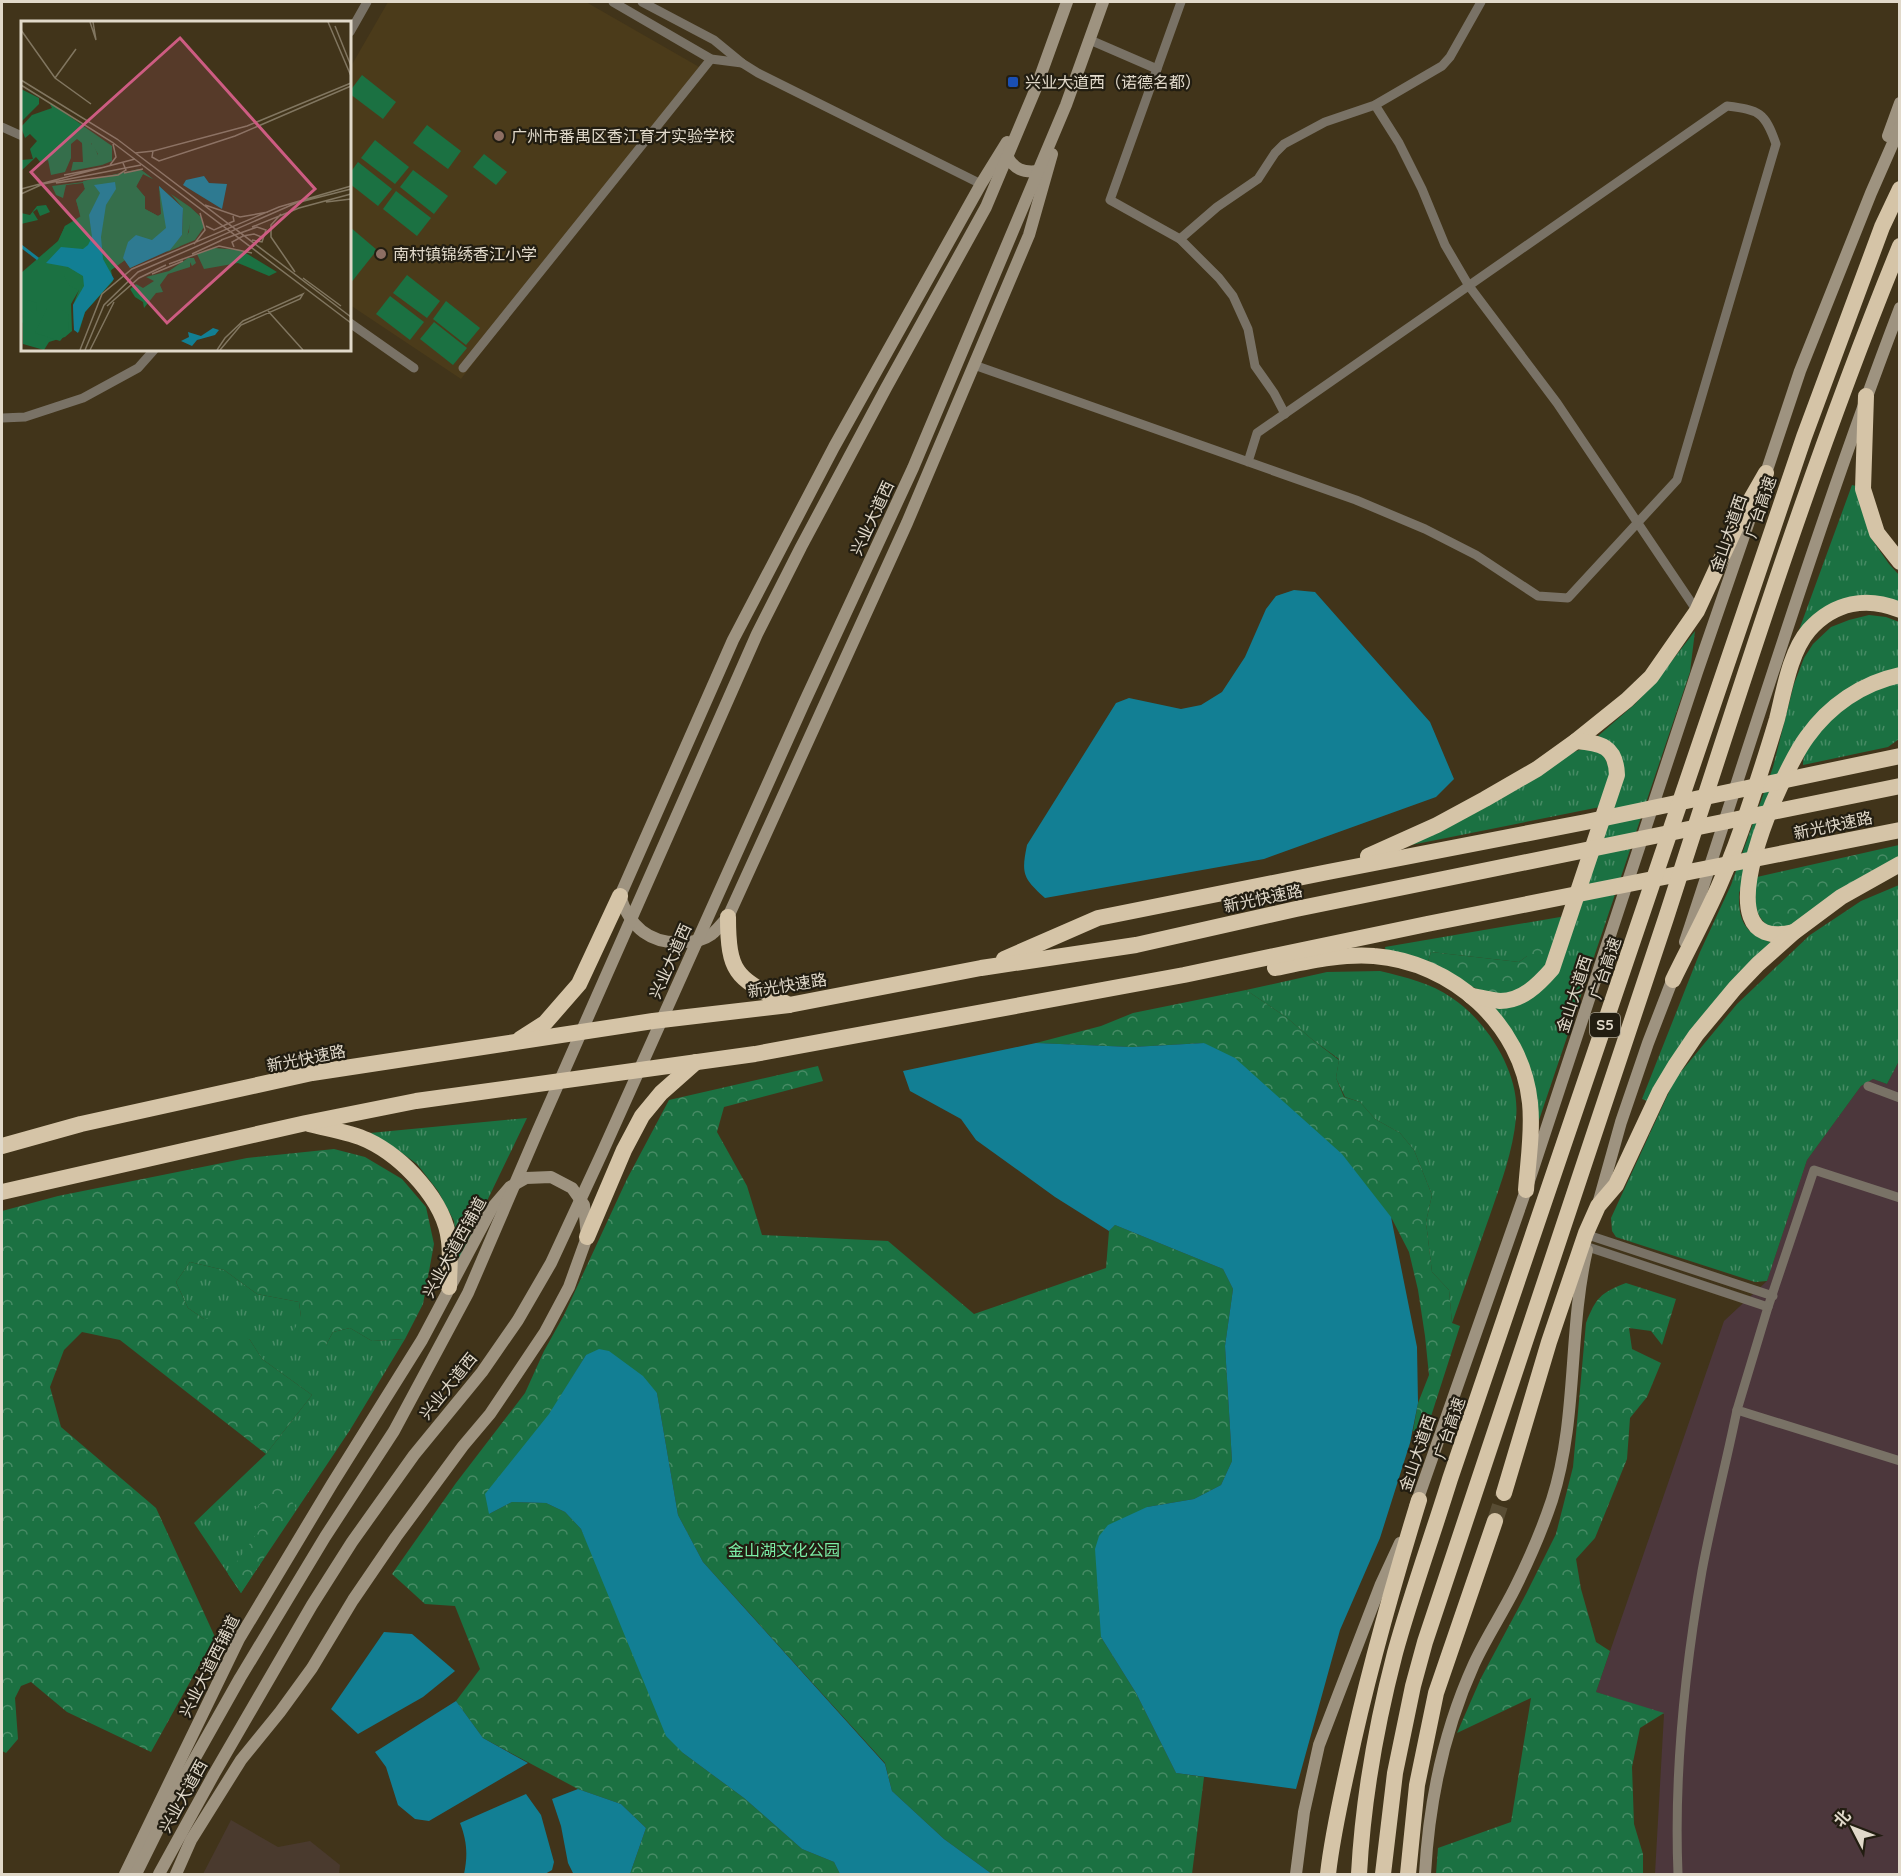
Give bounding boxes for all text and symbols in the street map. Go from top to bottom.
inset map [21,21,351,351]
place label: 兴业大道西（诺德名都） [1025,72,1201,92]
marker: 兴业大道西（诺德名都） [1006,75,1020,89]
place label: 广州市番禺区香江育才实验学校 [511,126,735,146]
marker: 广州市番禺区香江育才实验学校 [492,129,506,143]
place label: 南村镇锦绣香江小学 [393,244,537,264]
marker: 南村镇锦绣香江小学 [374,247,388,261]
street label: 广台高速 [1740,473,1780,541]
street label: 兴业大道西 [846,478,898,558]
street label: 金山大道西 [1706,492,1750,574]
street label: 新光快速路 [1792,807,1874,843]
street label: 新光快速路 [1222,880,1304,916]
street label: 兴业大道西 [645,920,695,1002]
street label: 广台高速 [1585,934,1625,1002]
street label: 金山大道西 [1552,953,1596,1035]
street label: 新光快速路 [746,969,828,1001]
road number: S5 [1590,1013,1620,1037]
street label: 新光快速路 [265,1041,347,1075]
street label: 兴业大道西铺道 [418,1193,490,1301]
street label: 兴业大道西 [415,1349,481,1423]
street label: 广台高速 [1429,1394,1469,1462]
street label: 金山大道西 [1395,1412,1439,1494]
park label: 金山湖文化公园 [728,1540,840,1560]
street label: 兴业大道西铺道 [175,1612,243,1720]
street label: 兴业大道西 [155,1756,211,1836]
north arrow [1823,1798,1883,1858]
text: 北 [1829,1805,1855,1831]

